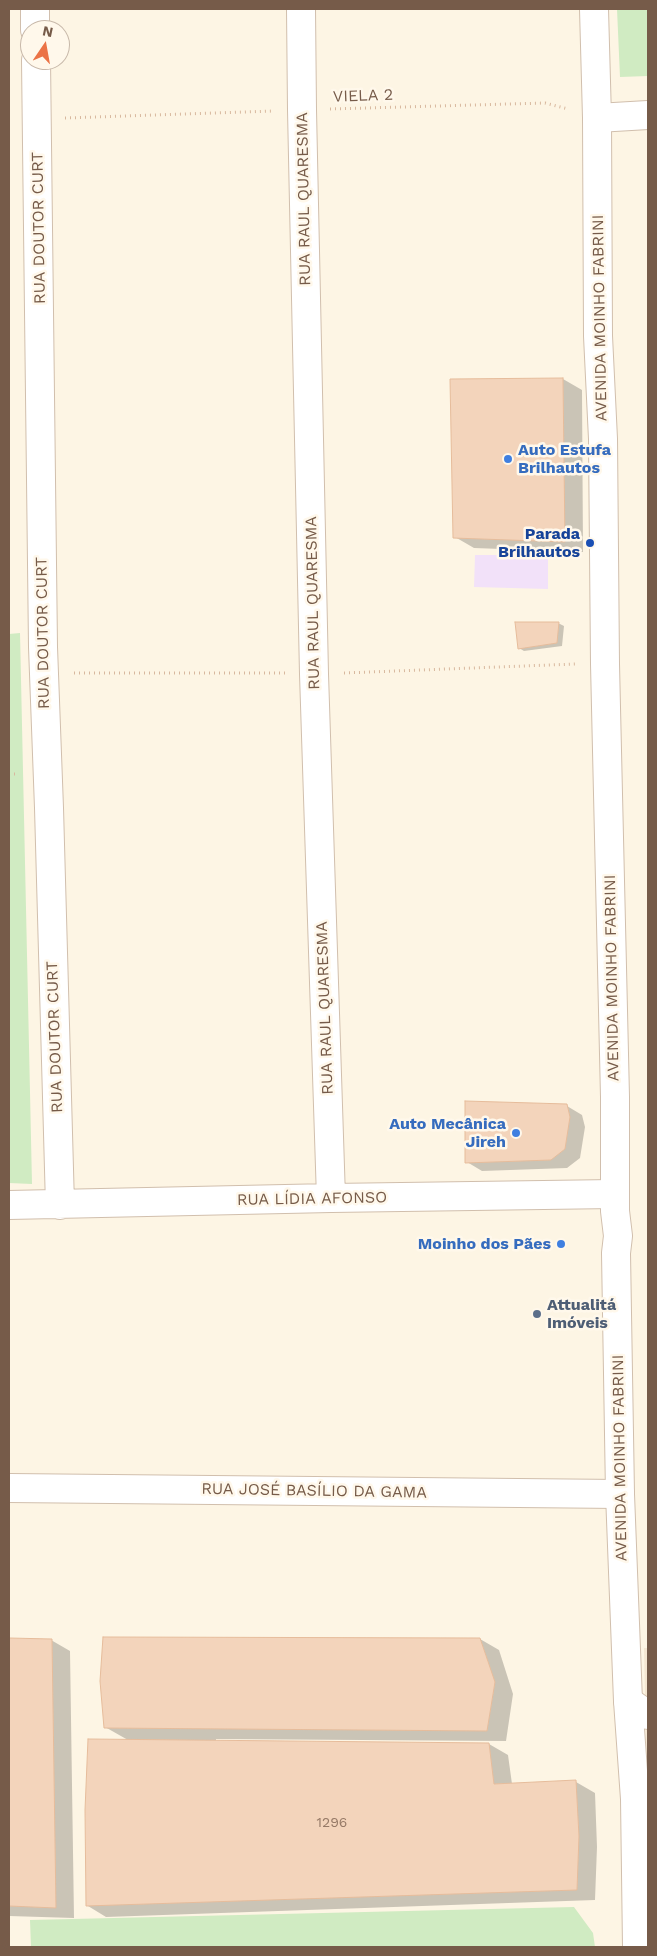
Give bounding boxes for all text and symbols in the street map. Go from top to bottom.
north arrow [20,20,70,70]
text: N [41,22,55,40]
street label: VIELA 2 [333,85,393,107]
street label: RUA RAUL QUARESMA [293,112,315,286]
street label: RUA DOUTOR CURT [28,152,50,304]
street label: AVENIDA MOINHO FABRINI [589,215,611,421]
place label: Auto Estufa Brilhautos [518,440,611,478]
marker: Auto Estufa Brilhautos [502,453,514,465]
street label: RUA RAUL QUARESMA [302,516,324,690]
place label: Parada Brilhautos [498,524,580,562]
marker: Parada Brilhautos [584,537,596,549]
street label: RUA DOUTOR CURT [32,557,54,709]
street label: AVENIDA MOINHO FABRINI [601,875,623,1081]
street label: RUA RAUL QUARESMA [312,921,338,1095]
street label: RUA DOUTOR CURT [43,961,67,1113]
place label: Auto Mecânica Jireh [389,1114,506,1152]
marker: Auto Mecânica Jireh [510,1127,522,1139]
street label: RUA LÍDIA AFONSO [237,1188,387,1210]
place label: Moinho dos Pães [418,1234,551,1254]
marker: Moinho dos Pães [555,1238,567,1250]
place label: Attualitá Imóveis [547,1295,616,1333]
marker: Attualitá Imóveis [531,1308,543,1320]
street label: AVENIDA MOINHO FABRINI [609,1355,631,1561]
street label: RUA JOSÉ BASÍLIO DA GAMA [201,1479,427,1503]
house number: 1296 [317,1815,347,1831]

